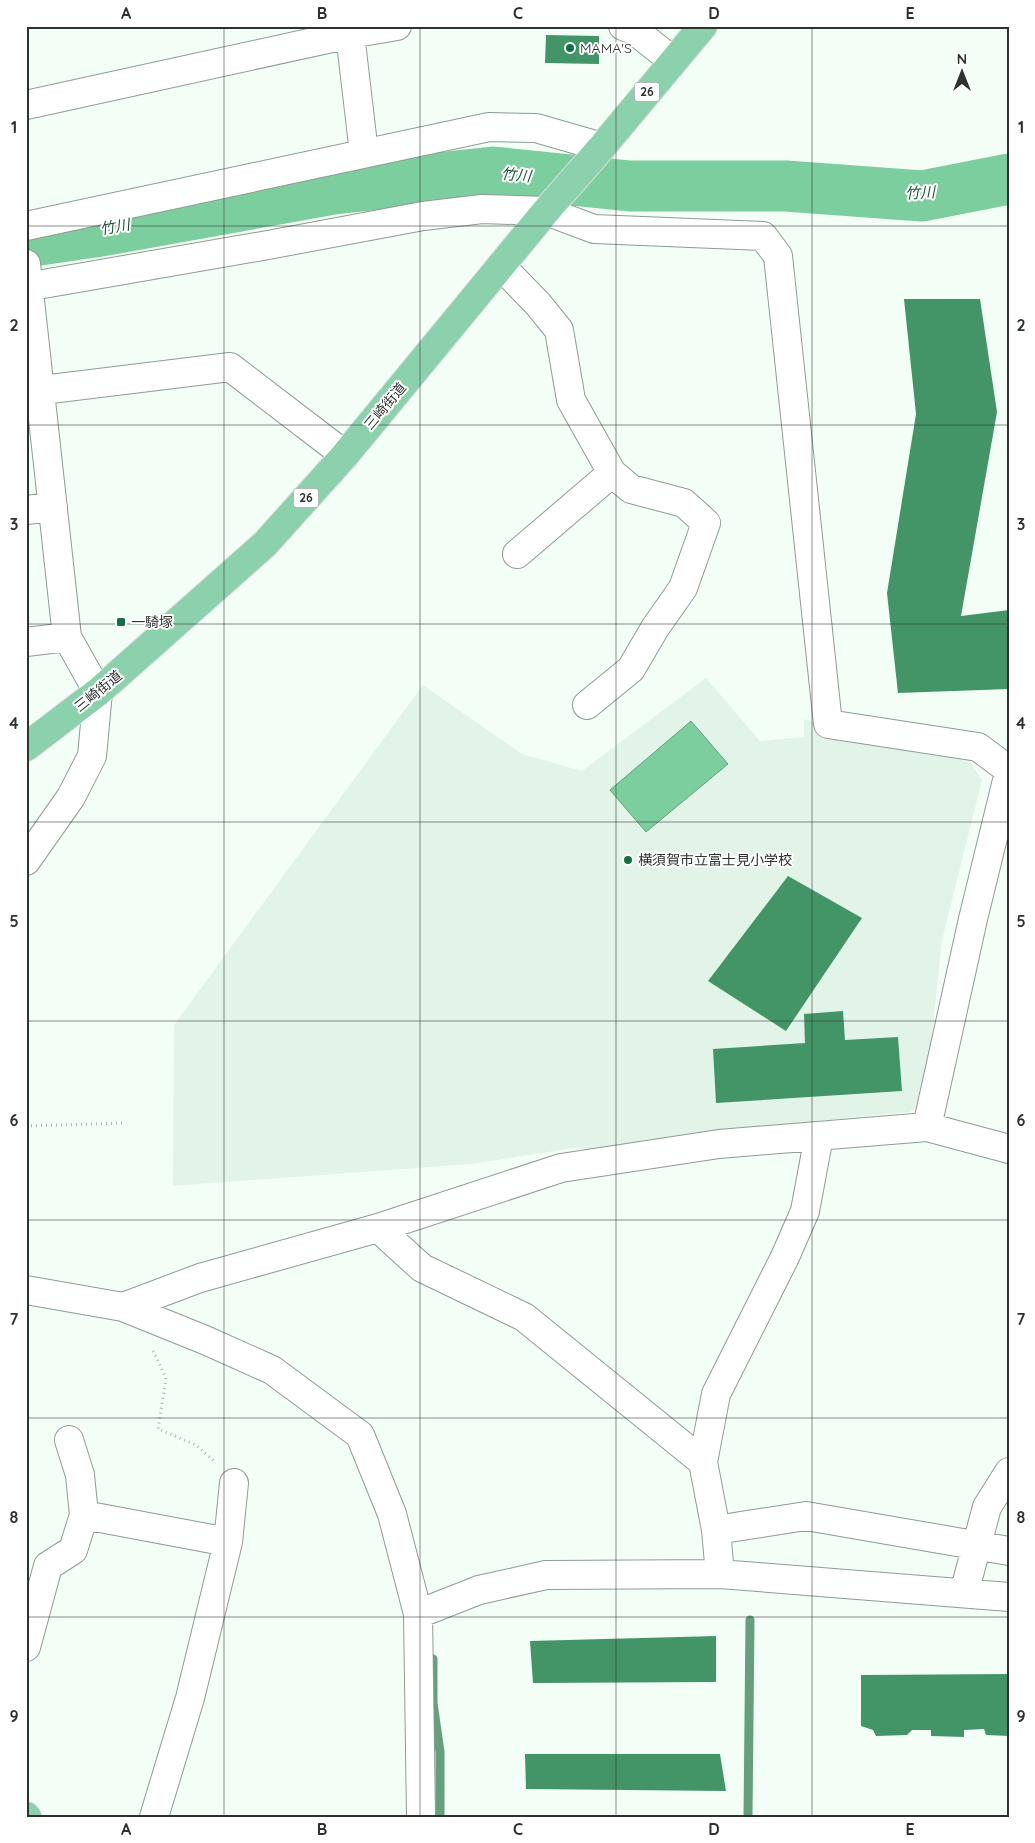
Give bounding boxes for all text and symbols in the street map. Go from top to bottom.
text: A [121,3,132,23]
text: B [317,3,327,23]
text: C [513,3,523,23]
text: D [708,3,720,23]
text: E [905,3,915,23]
place label: MAMA'S [580,39,632,57]
marker: MAMA'S [564,42,576,54]
north arrow [938,48,988,98]
text: N [957,50,967,68]
road number: 26 [634,82,660,101]
text: 1 [11,117,17,137]
text: 1 [1018,117,1024,137]
water label: 竹川 [500,163,534,186]
water label: 竹川 [904,182,937,203]
water label: 竹川 [98,214,133,238]
text: 2 [9,315,19,335]
text: 2 [1016,315,1026,335]
street label: 三崎街道 [360,379,410,433]
road number: 26 [294,488,318,508]
text: 3 [10,514,18,534]
text: 3 [1017,514,1025,534]
place label: 一騎塚 [131,613,173,631]
marker: 一騎塚 [115,616,127,628]
street label: 三崎街道 [71,666,125,716]
text: 4 [9,713,19,733]
text: 4 [1016,713,1026,733]
place label: 横須賀市立富士見小学校 [638,851,792,869]
marker: 横須賀市立富士見小学校 [622,854,634,866]
text: 5 [9,911,19,931]
text: 5 [1016,911,1026,931]
text: 6 [10,1110,19,1130]
text: 6 [1017,1110,1026,1130]
text: 7 [10,1309,19,1329]
text: 7 [1017,1309,1026,1329]
text: 8 [10,1507,19,1527]
text: 8 [1017,1507,1026,1527]
text: 9 [9,1706,19,1726]
text: 9 [1016,1706,1026,1726]
text: A [121,1819,132,1839]
text: B [317,1819,327,1839]
text: C [513,1819,523,1839]
text: D [708,1819,720,1839]
text: E [905,1819,915,1839]

